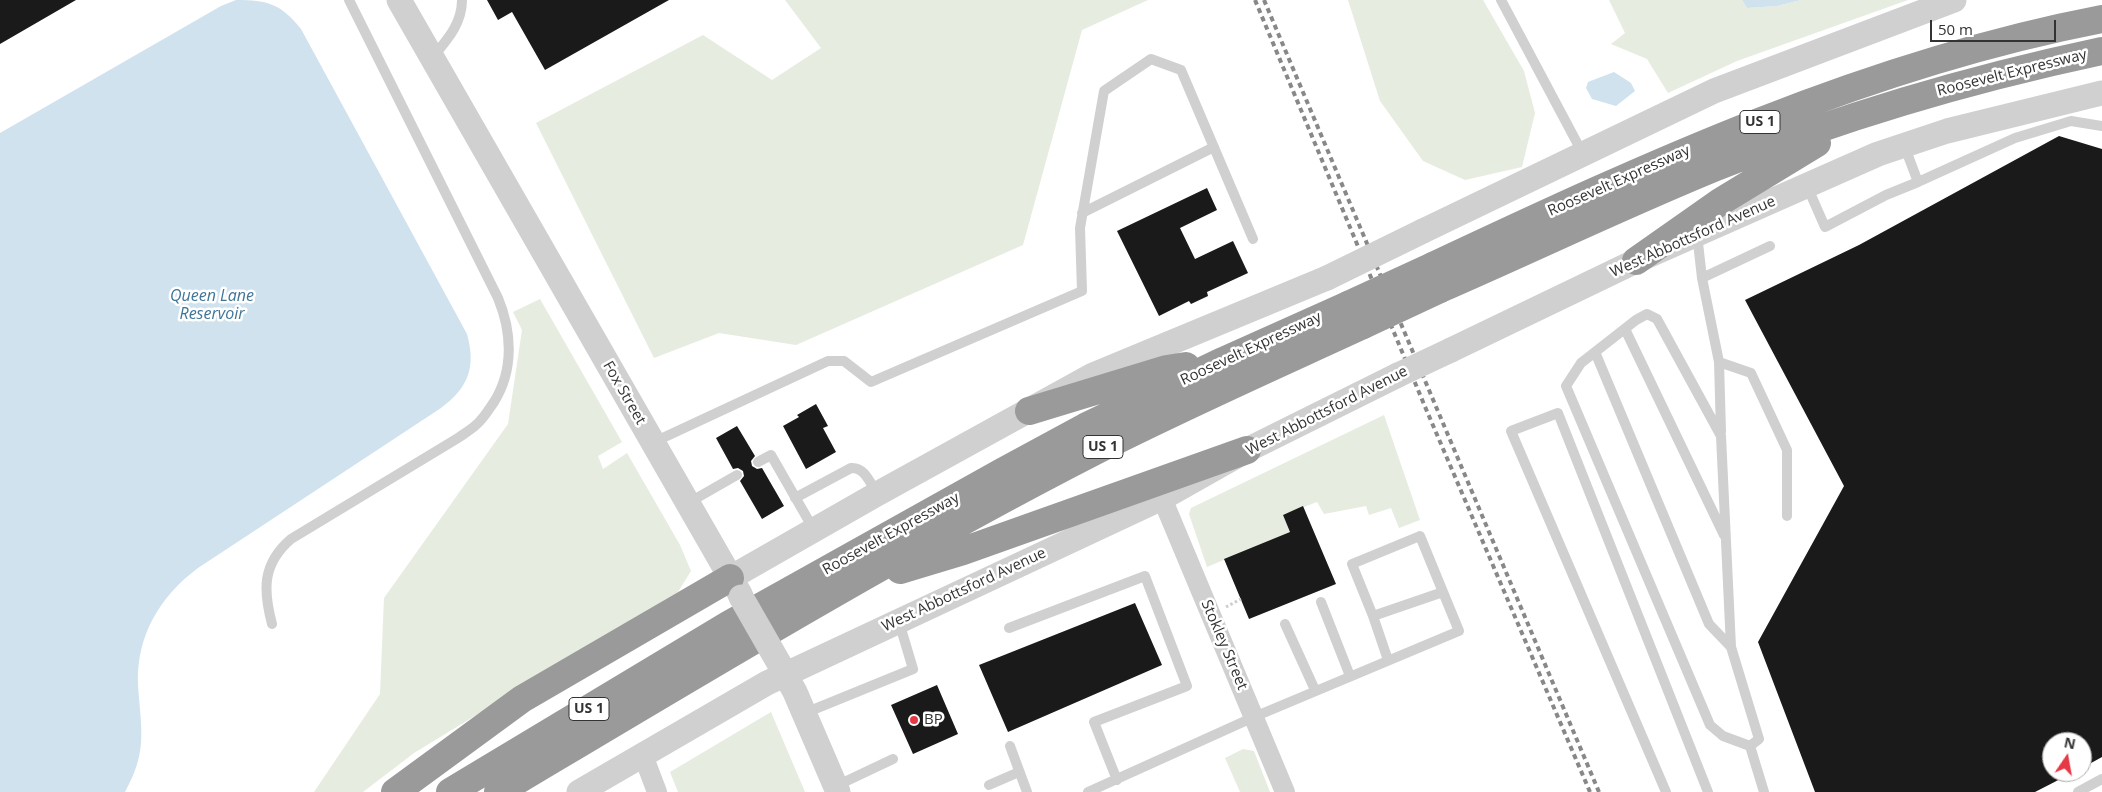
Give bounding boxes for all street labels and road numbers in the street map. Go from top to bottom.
street label: Roosevelt Expressway [1935,46,2089,100]
road number: US 1 [1740,110,1780,134]
street label: Roosevelt Expressway [1545,142,1693,220]
street label: West Abbottsford Avenue [1608,192,1778,282]
street label: Roosevelt Expressway [1178,308,1324,390]
street label: Fox Street [599,358,649,428]
street label: West Abbottsford Avenue [1243,362,1411,460]
road number: US 1 [1083,436,1123,458]
street label: Roosevelt Expressway [820,489,962,579]
street label: West Abbottsford Avenue [879,544,1049,636]
street label: Stokley Street [1197,597,1251,693]
road number: US 1 [569,698,609,721]

